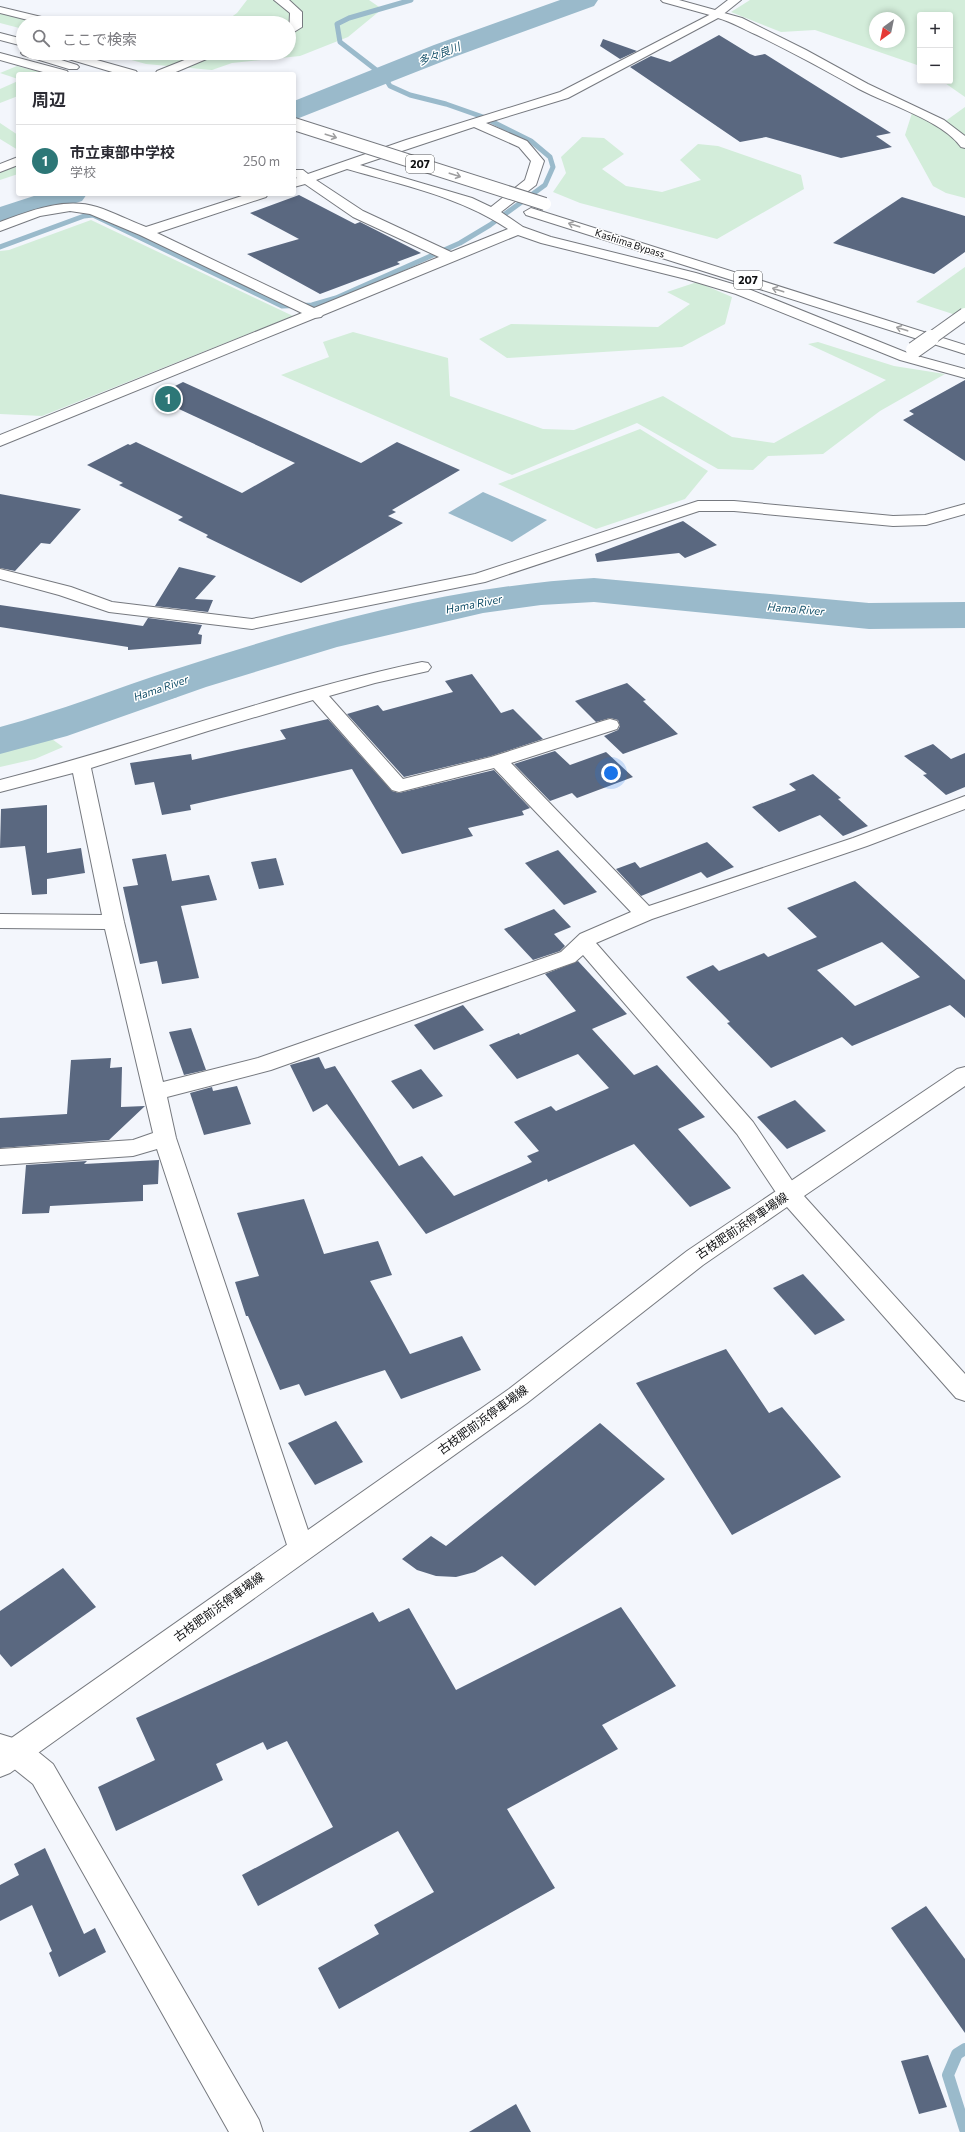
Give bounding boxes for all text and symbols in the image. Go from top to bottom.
north arrow [869,12,905,48]
map controls [917,12,953,84]
button: + [917,12,953,48]
search box [16,16,296,60]
icon: search [30,27,52,49]
text: ここで検索 [62,30,137,48]
water label: 多々良川 [416,39,463,67]
button: − [917,48,953,84]
text: 周辺 [32,89,66,110]
one-way arrow [324,133,337,140]
text: 市立東部中学校 [70,143,175,161]
text: 1 [42,153,48,169]
text: 250 m [243,153,280,169]
road number: 207 [406,155,434,173]
text: 学校 [70,164,96,180]
one-way arrow [449,172,461,180]
one-way arrow [567,221,580,228]
street label: Kashima Bypass [594,226,667,260]
road number: 207 [734,271,762,289]
one-way arrow [771,286,784,293]
one-way arrow [895,325,908,332]
pin: 1 [155,384,181,414]
water label: Hama River [444,592,504,615]
water label: Hama River [767,600,826,618]
water label: Hama River [132,672,191,703]
your location [601,763,621,783]
street label: 古枝肥前浜停車場線 [693,1189,790,1261]
street label: 古枝肥前浜停車場線 [435,1382,530,1457]
street label: 古枝肥前浜停車場線 [171,1569,266,1644]

